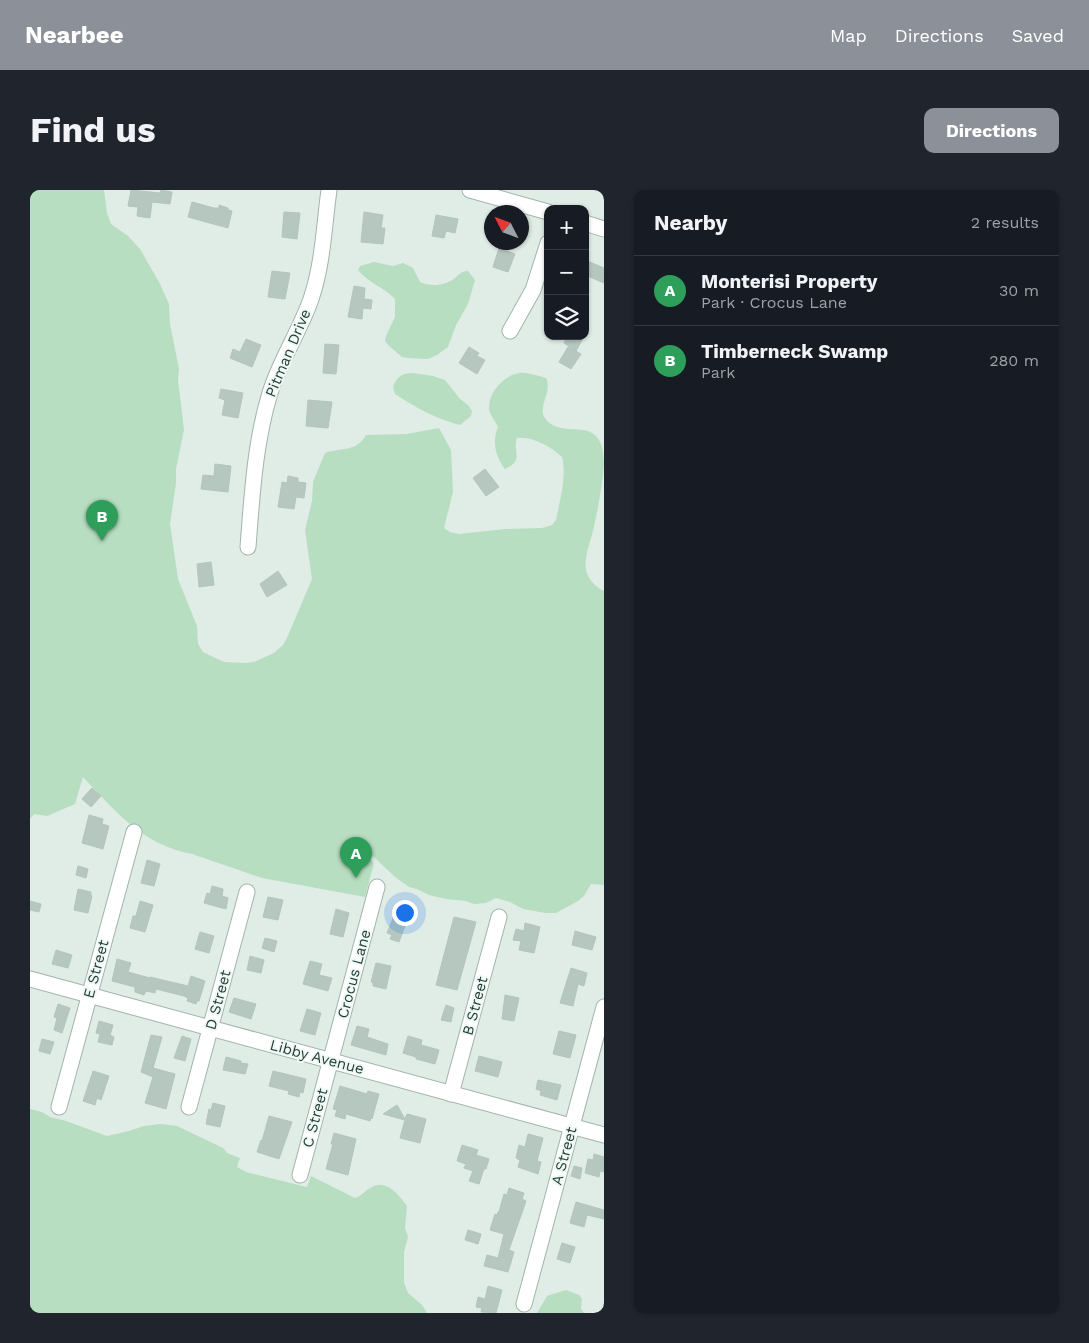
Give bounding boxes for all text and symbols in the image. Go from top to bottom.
text: Nearbee [25,21,124,49]
text: Map [830,25,867,46]
text: Directions [895,25,984,46]
text: Saved [1012,25,1064,46]
button: Directions [924,108,1059,153]
text: Find us [30,109,156,151]
north arrow [484,205,529,250]
map controls [544,205,589,340]
button: + [544,205,589,250]
text: Nearby [654,210,727,235]
text: 2 results [971,213,1039,232]
button: − [544,250,589,295]
text: Monterisi Property [701,270,877,293]
text: A [665,281,675,300]
text: 30 m [999,281,1039,300]
text: Park · Crocus Lane [701,293,847,312]
button: layers [544,295,589,340]
street label: Pitman Drive [261,306,315,400]
text: Timberneck Swamp [701,340,888,363]
text: B [665,351,675,370]
text: 280 m [989,351,1039,370]
text: Park [701,363,735,382]
pin: B [86,500,118,541]
pin: A [340,837,372,878]
your location [392,900,418,926]
street label: Crocus Lane [333,928,375,1020]
street label: E Street [80,937,113,1000]
street label: D Street [201,967,235,1032]
street label: B Street [459,974,492,1037]
street label: Libby Avenue [268,1036,366,1078]
street label: C Street [298,1086,332,1150]
street label: A Street [548,1124,581,1187]

